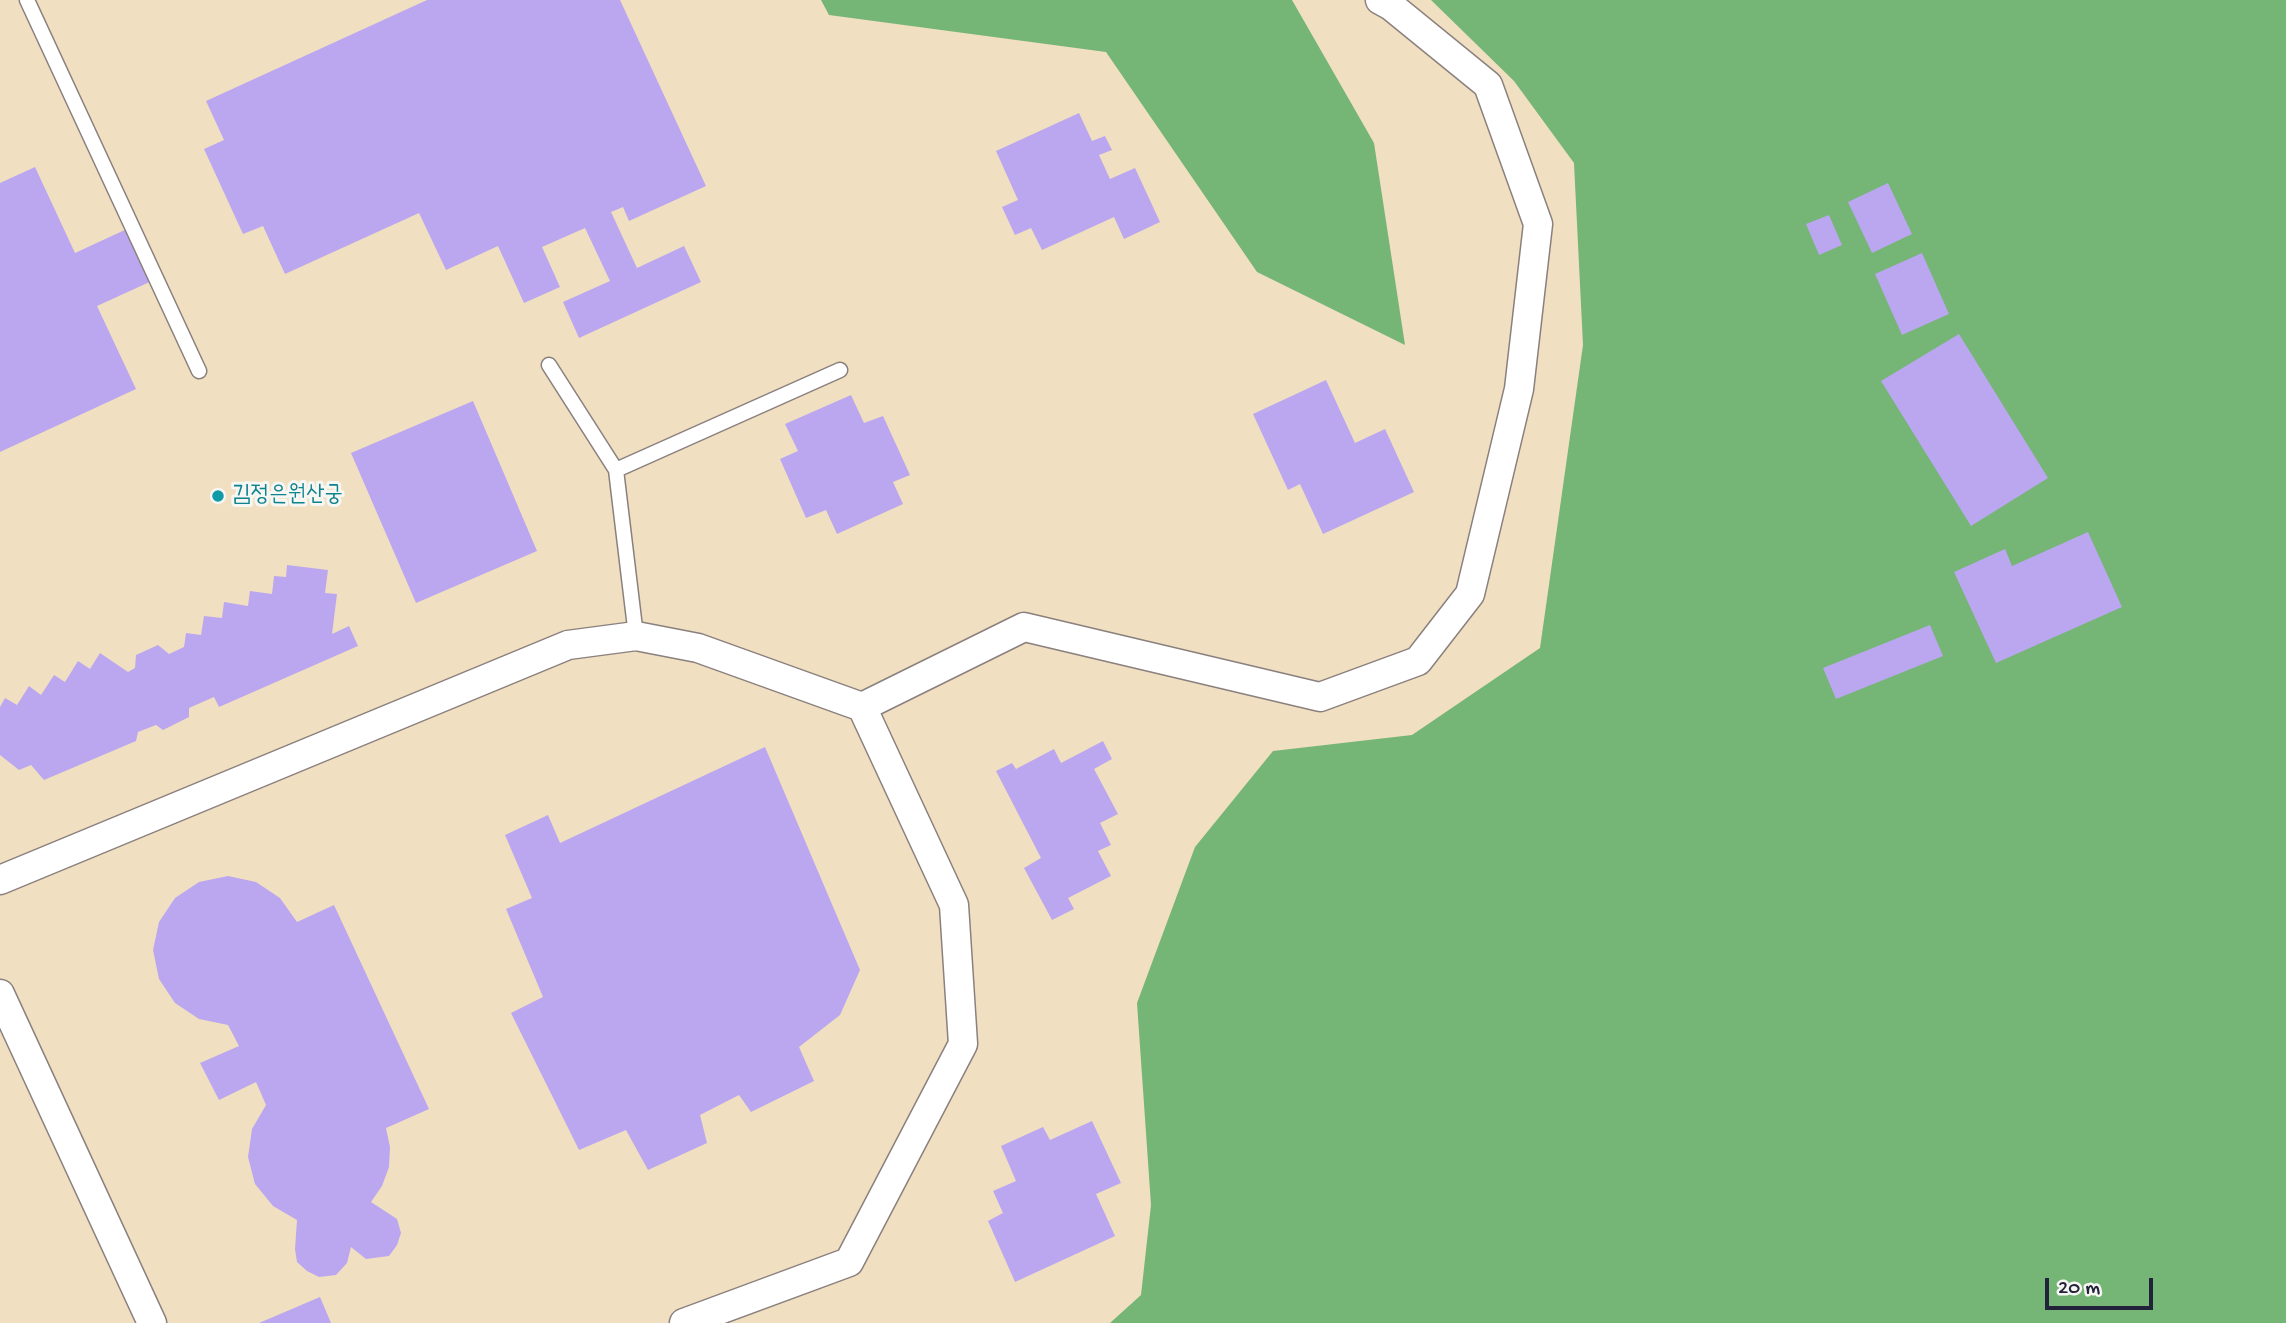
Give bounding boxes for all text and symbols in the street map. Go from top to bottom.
place label: 김정은원산궁 [232,482,343,510]
marker: 김정은원산궁 [210,488,226,504]
scale bar [2048,1264,2156,1308]
text: 20 m [2058,1277,2100,1302]

